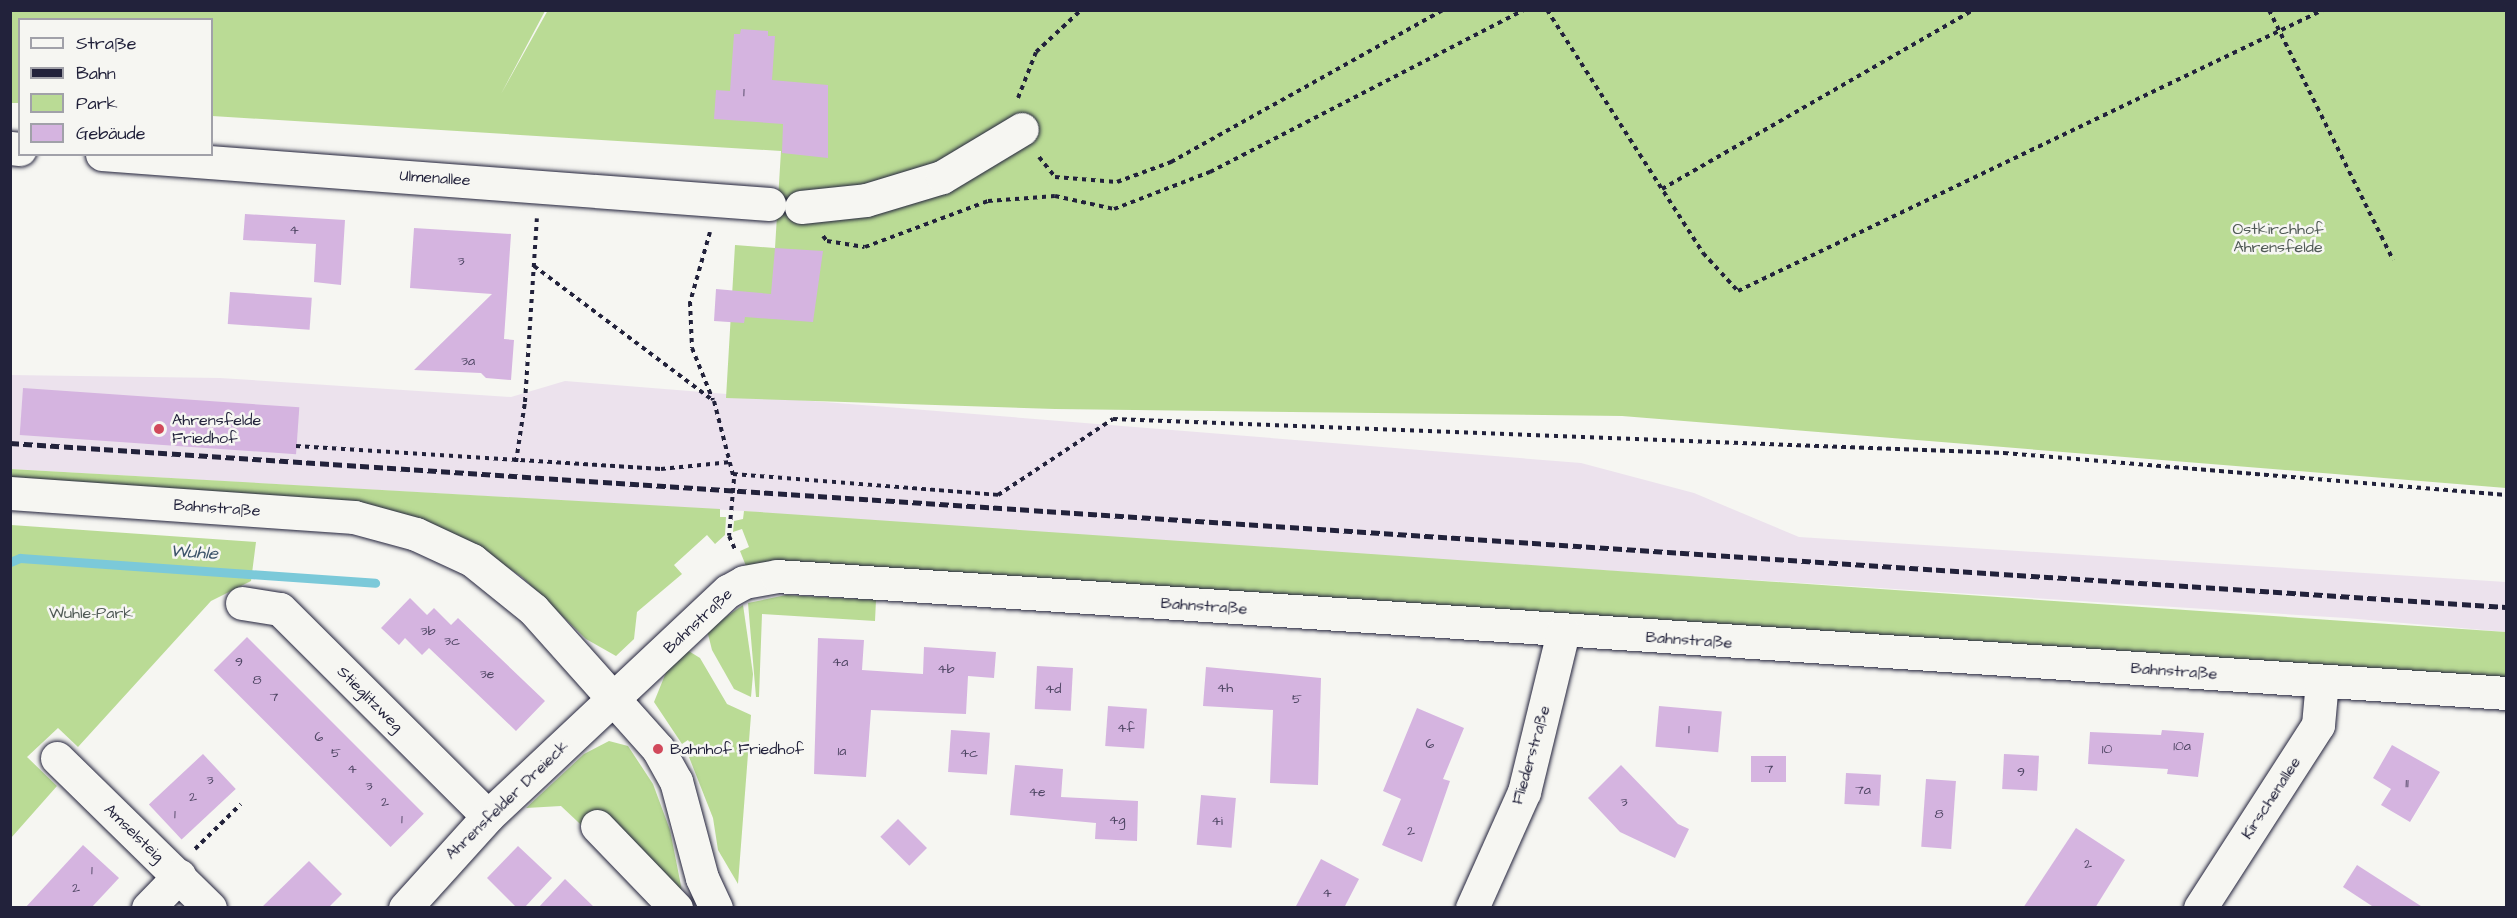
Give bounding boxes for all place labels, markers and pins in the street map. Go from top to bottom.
place label: Ahrensfelde Friedhof [172,410,261,448]
marker: Ahrensfelde Friedhof [150,420,168,438]
place label: Bahnhof Friedhof [670,739,804,759]
marker: Bahnhof Friedhof [651,742,665,756]

